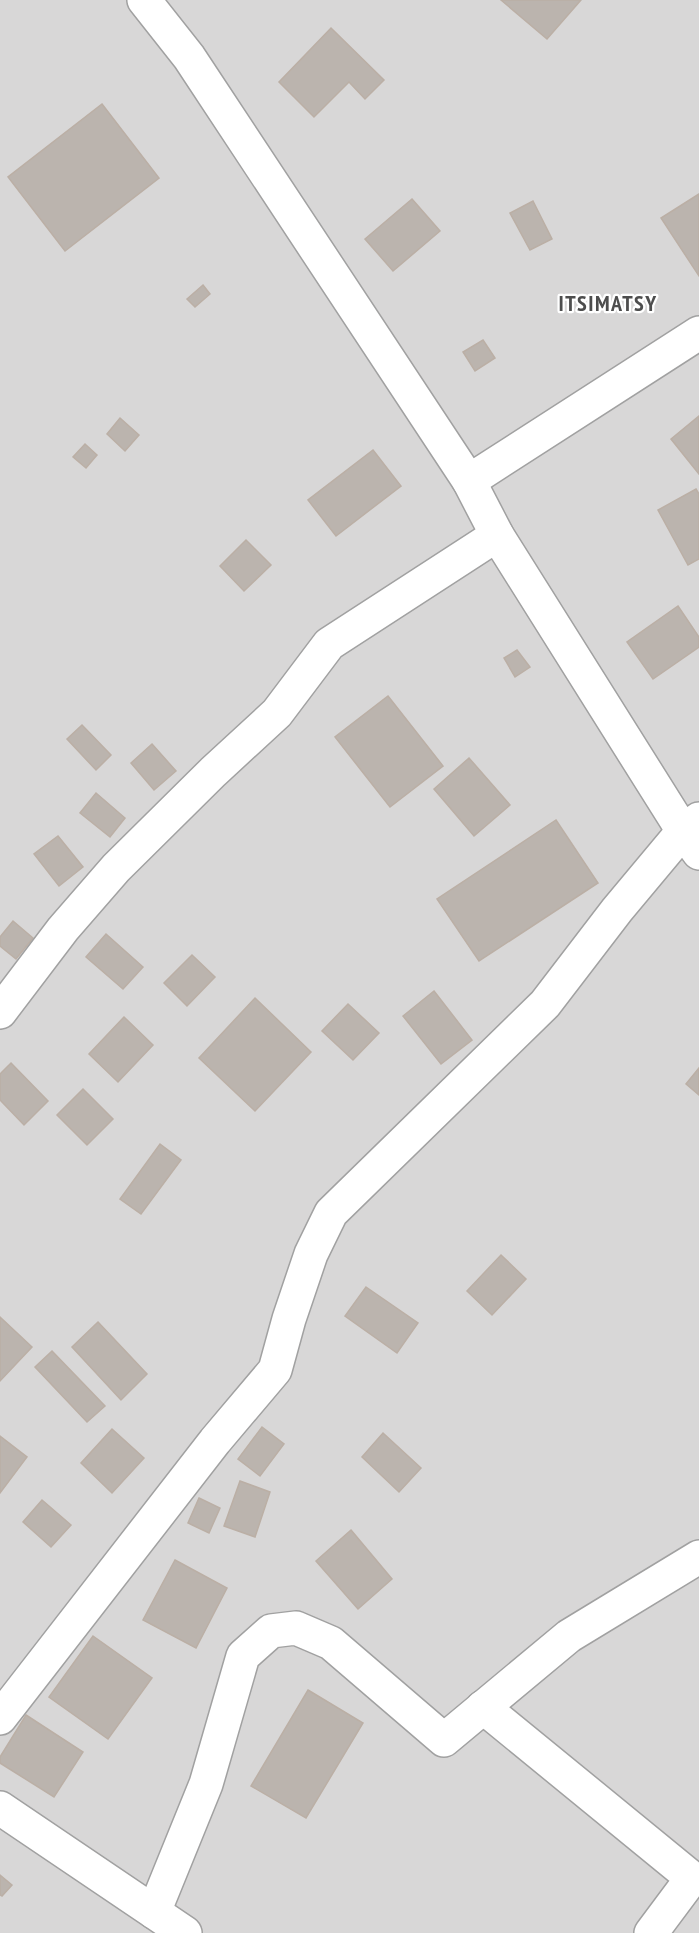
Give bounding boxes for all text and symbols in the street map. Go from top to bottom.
district label: ITSIMATSY [558,289,658,317]

